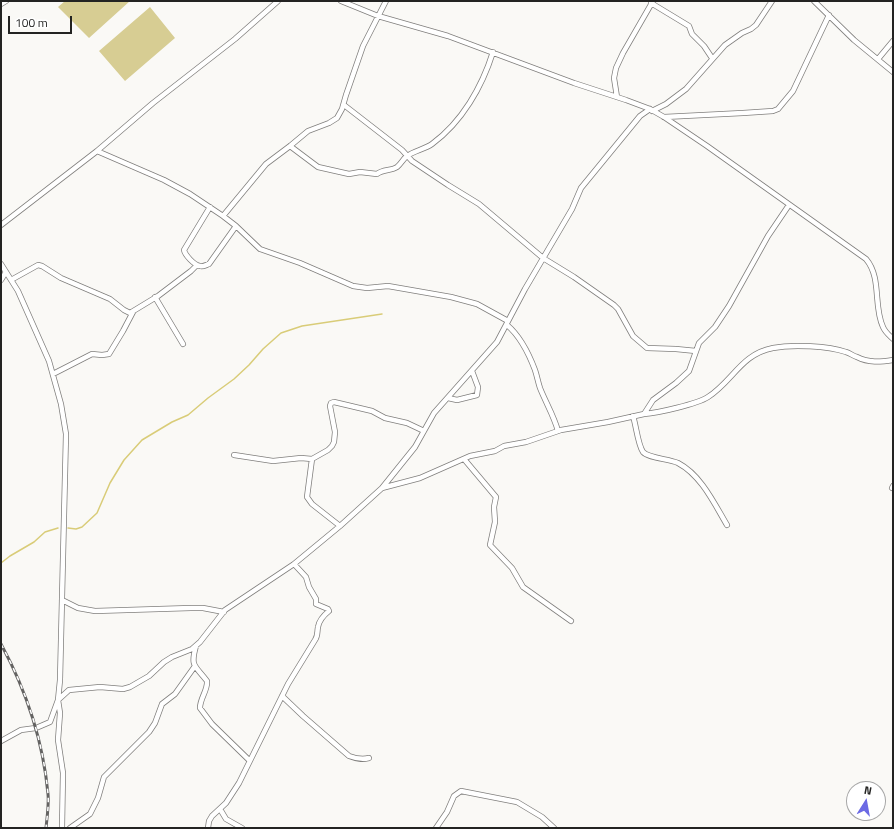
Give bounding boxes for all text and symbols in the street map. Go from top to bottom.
scale bar [10,8,74,34]
text: 100 m [15,13,48,32]
north arrow [846,781,886,821]
text: N [863,782,873,799]

